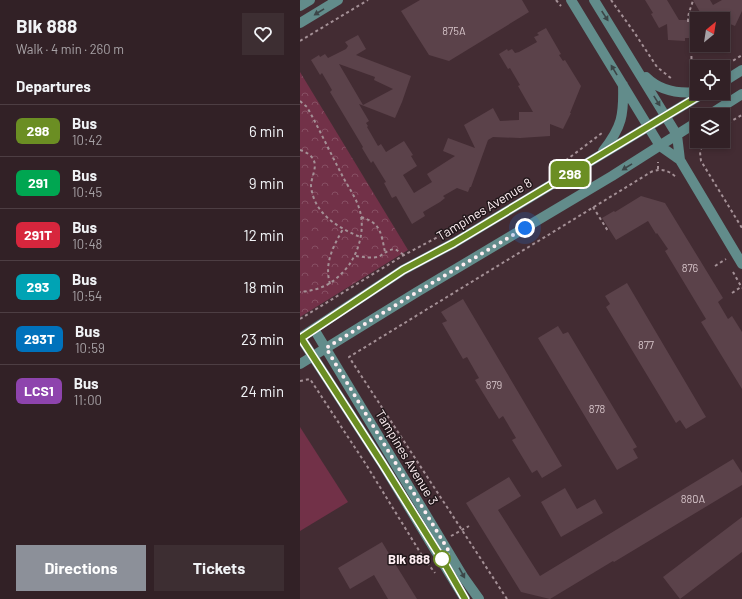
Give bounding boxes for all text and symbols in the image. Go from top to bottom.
one-way arrow [313,8,325,15]
one-way arrow [601,11,609,21]
north arrow [690,12,730,52]
map controls [690,12,730,148]
button: heart [242,13,284,55]
text: Blk 888 [16,14,77,37]
house number: 875A [442,24,466,37]
text: Walk · 4 min · 260 m [16,41,124,57]
button: locate [690,60,730,100]
one-way arrow [610,64,617,76]
text: Departures [16,77,91,95]
one-way arrow [654,95,661,107]
button: layers [690,108,730,148]
text: Bus [72,114,97,132]
text: 298 [27,122,49,139]
text: 6 min [249,122,284,140]
text: 10:42 [72,132,102,148]
line badge: 298 [547,161,593,187]
one-way arrow [621,163,633,170]
text: 298 [559,165,581,182]
text: Bus [72,166,97,184]
text: 291 [28,174,48,191]
text: 9 min [249,174,284,192]
street label: Tampines Avenue 8 [433,174,535,244]
text: 10:45 [72,184,102,200]
text: Bus [72,218,97,236]
your location [515,218,535,238]
text: 291T [24,226,52,243]
text: 12 min [243,226,284,244]
text: 10:48 [72,236,102,252]
house number: 876 [682,261,699,274]
text: Bus [72,270,97,288]
text: 293 [27,278,49,295]
text: 18 min [244,278,284,296]
text: 10:54 [72,288,102,304]
text: Bus [75,322,100,340]
text: 293T [24,330,55,347]
text: 23 min [241,330,284,348]
house number: 877 [638,338,654,351]
text: 10:59 [75,340,105,356]
text: Bus [74,374,99,392]
house number: 879 [486,378,503,391]
text: LCS1 [24,382,54,399]
text: 24 min [240,382,284,400]
text: 11:00 [74,392,102,408]
house number: 878 [589,402,606,415]
street label: Tampines Avenue 3 [372,406,442,508]
house number: 880A [681,492,705,505]
button: Directions [16,545,146,591]
button: Tickets [154,545,284,591]
marker: Blk 888 [433,550,451,568]
place label: Blk 888 [388,551,430,567]
one-way arrow [458,567,465,579]

